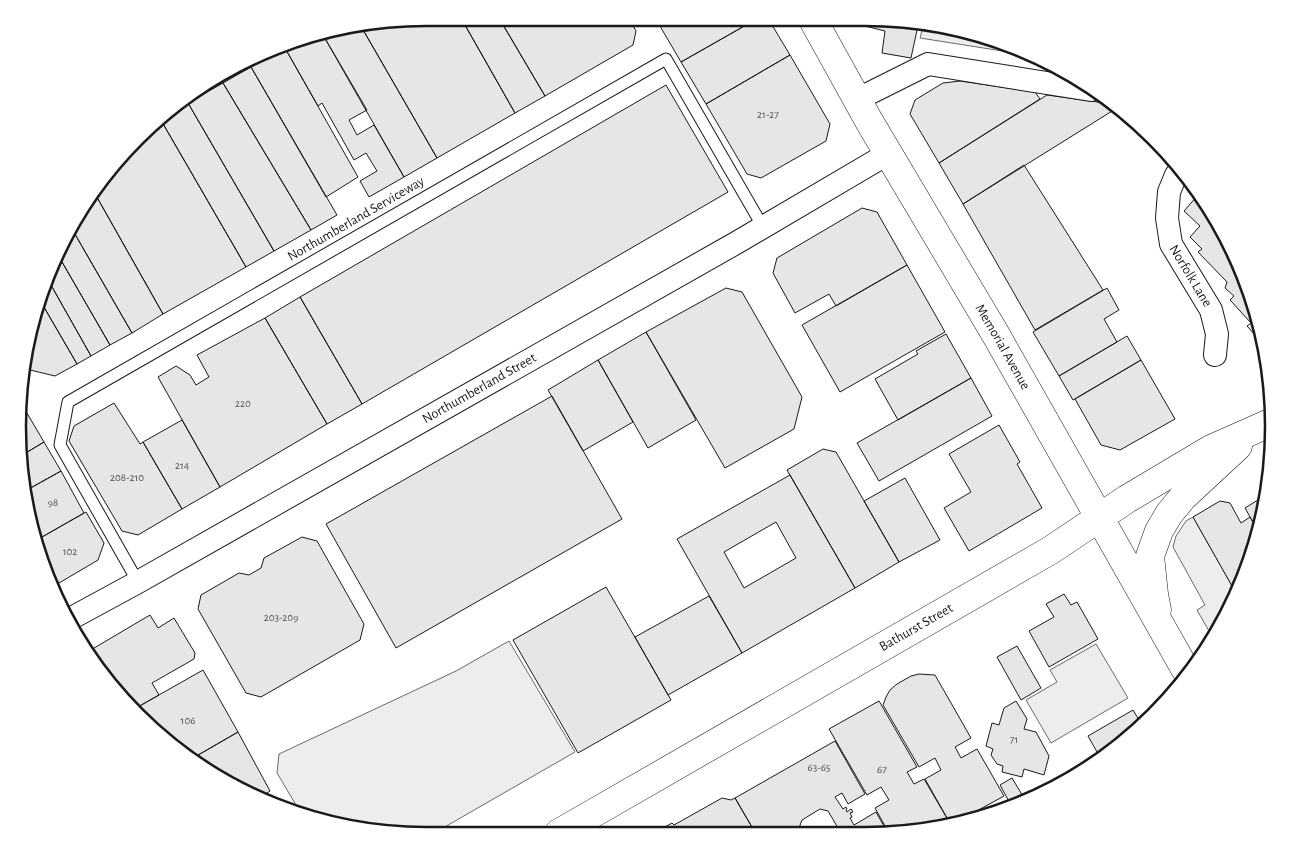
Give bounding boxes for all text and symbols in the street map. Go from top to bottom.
house number: 21-27 [757,109,779,120]
street label: Northumberland Serviceway [285,174,427,264]
street label: Norfolk Lane [1166,243,1214,309]
street label: Memorial Avenue [972,302,1033,392]
street label: Northumberland Street [420,351,539,426]
house number: 220 [235,398,251,409]
house number: 214 [175,460,189,471]
house number: 208-210 [110,472,144,483]
house number: 98 [48,497,58,508]
house number: 102 [63,546,77,557]
street label: Bathurst Street [877,601,956,654]
house number: 203-209 [264,612,298,623]
house number: 106 [181,715,195,726]
house number: 71 [1010,734,1018,745]
house number: 63-65 [808,762,831,773]
house number: 67 [877,764,887,775]

